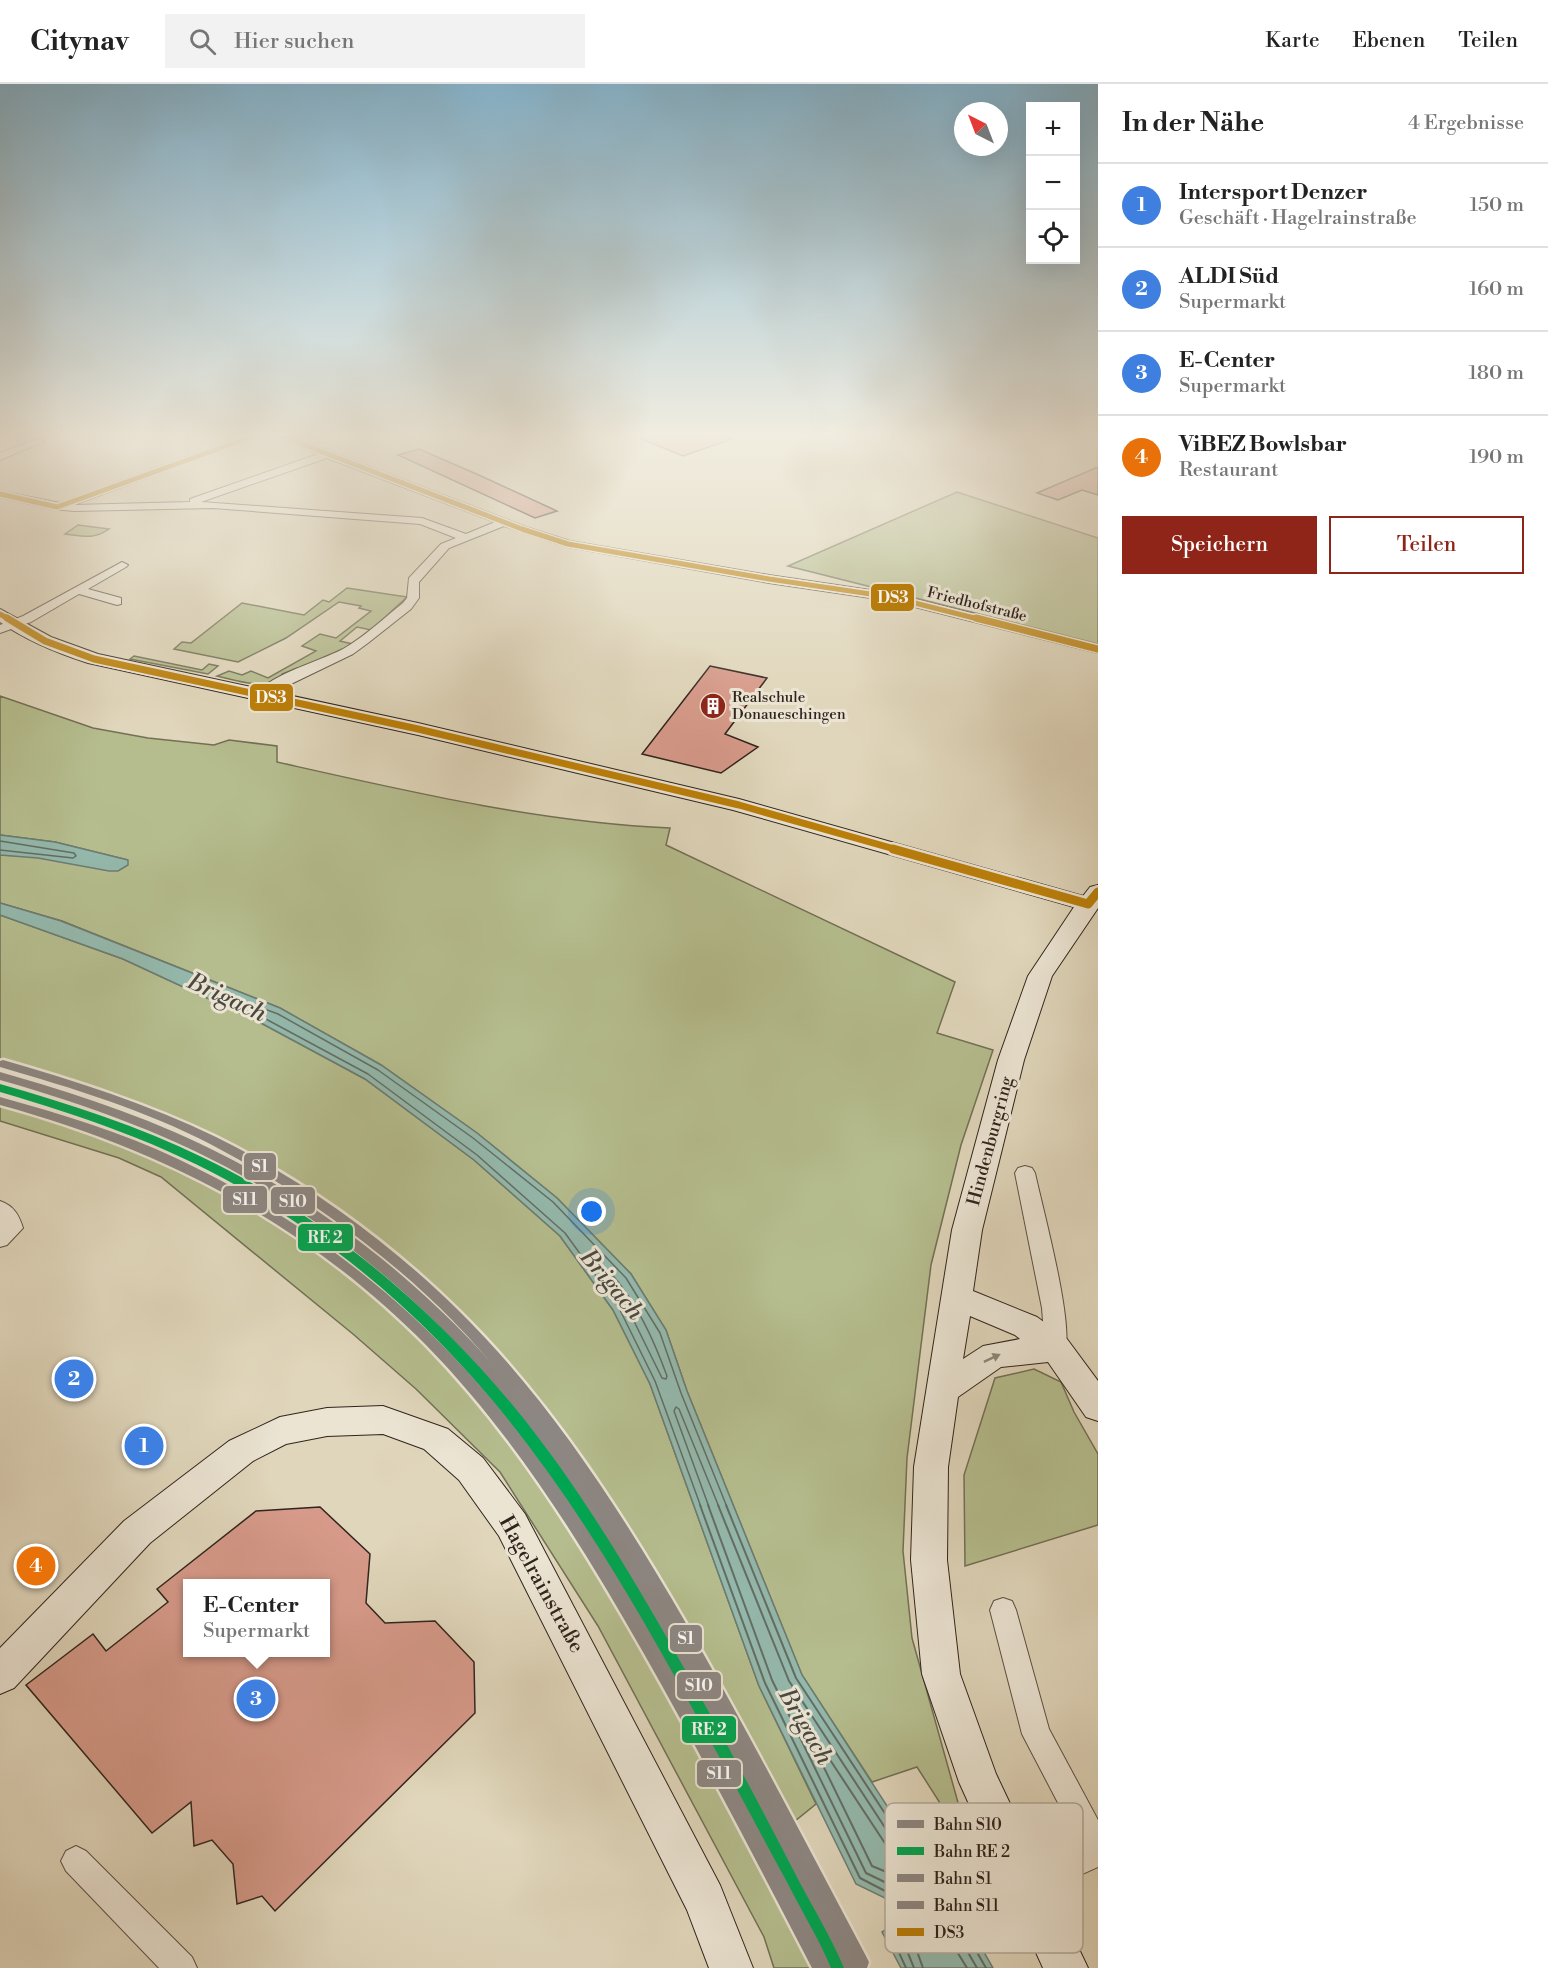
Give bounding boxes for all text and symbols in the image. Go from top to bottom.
search box [165,14,585,68]
text: Citynav [30,24,129,59]
icon: search [186,25,219,58]
text: Hier suchen [234,28,354,55]
text: Karte [1265,28,1320,54]
text: Ebenen [1353,28,1425,54]
text: Teilen [1458,28,1518,54]
north arrow [954,102,1008,156]
map controls [1026,102,1080,264]
button: + [1026,102,1080,156]
text: In der Nähe [1122,107,1264,139]
text: 4 Ergebnisse [1408,111,1524,136]
button: − [1026,156,1080,210]
text: Intersport Denzer [1179,179,1367,206]
text: 1 [1137,193,1146,218]
text: 150 m [1469,193,1524,218]
text: Geschäft · Hagelrainstraße [1179,206,1417,231]
button: locate [1026,210,1080,264]
text: ALDI Süd [1179,263,1279,290]
text: 2 [1135,277,1148,302]
text: 160 m [1469,277,1524,302]
text: Supermarkt [1179,290,1286,315]
text: E-Center [1179,347,1275,374]
text: 3 [1135,361,1148,386]
text: 180 m [1469,361,1524,386]
text: Supermarkt [1179,374,1286,399]
text: ViBEZ Bowlsbar [1179,431,1347,458]
text: 4 [1135,445,1148,470]
text: 190 m [1469,445,1524,470]
text: Restaurant [1179,458,1278,483]
button: Speichern [1122,516,1317,574]
button: Teilen [1329,516,1524,574]
line badge: DS3 [870,583,915,612]
street label: Friedhofstraße [925,583,1029,626]
text: DS3 [877,588,909,608]
line badge: DS3 [249,683,294,712]
text: DS3 [255,688,287,708]
place label: Realschule Donaueschingen [732,688,846,724]
building icon: Realschule Donaueschingen [698,691,728,721]
water label: Brigach [182,966,271,1029]
street label: Hindenburgring [962,1073,1019,1208]
line badge: S1 [243,1152,277,1181]
text: S1 [252,1157,269,1177]
line badge: S11 [222,1185,268,1214]
line badge: S10 [270,1186,316,1215]
text: S11 [233,1190,258,1210]
text: S10 [279,1192,307,1212]
your location [577,1197,606,1226]
line badge: RE 2 [297,1223,354,1252]
text: RE 2 [307,1228,343,1248]
water label: Brigach [572,1242,650,1327]
one-way arrow [983,1354,1001,1364]
pin: 2 [54,1356,94,1402]
pin: 1 [124,1424,164,1468]
street label: Hagelrainstraße [493,1511,590,1658]
pin: 4 [16,1544,56,1588]
popup [183,1579,330,1657]
text: E-Center [203,1592,299,1619]
text: Supermarkt [203,1619,310,1644]
line badge: S1 [669,1624,703,1653]
text: S1 [678,1629,695,1649]
line badge: S10 [676,1671,722,1700]
pin: 3 [236,1676,276,1722]
text: S10 [685,1676,713,1696]
water label: Brigach [771,1682,839,1771]
line badge: RE 2 [681,1715,737,1744]
text: RE 2 [691,1720,727,1740]
line badge: S11 [696,1759,742,1788]
text: S11 [707,1764,732,1784]
legend [885,1803,1083,1953]
text: Bahn S10 [933,1815,1002,1835]
text: Bahn RE 2 [933,1842,1010,1862]
text: Bahn S1 [933,1869,992,1889]
text: Bahn S11 [933,1896,999,1916]
text: DS3 [934,1923,965,1943]

